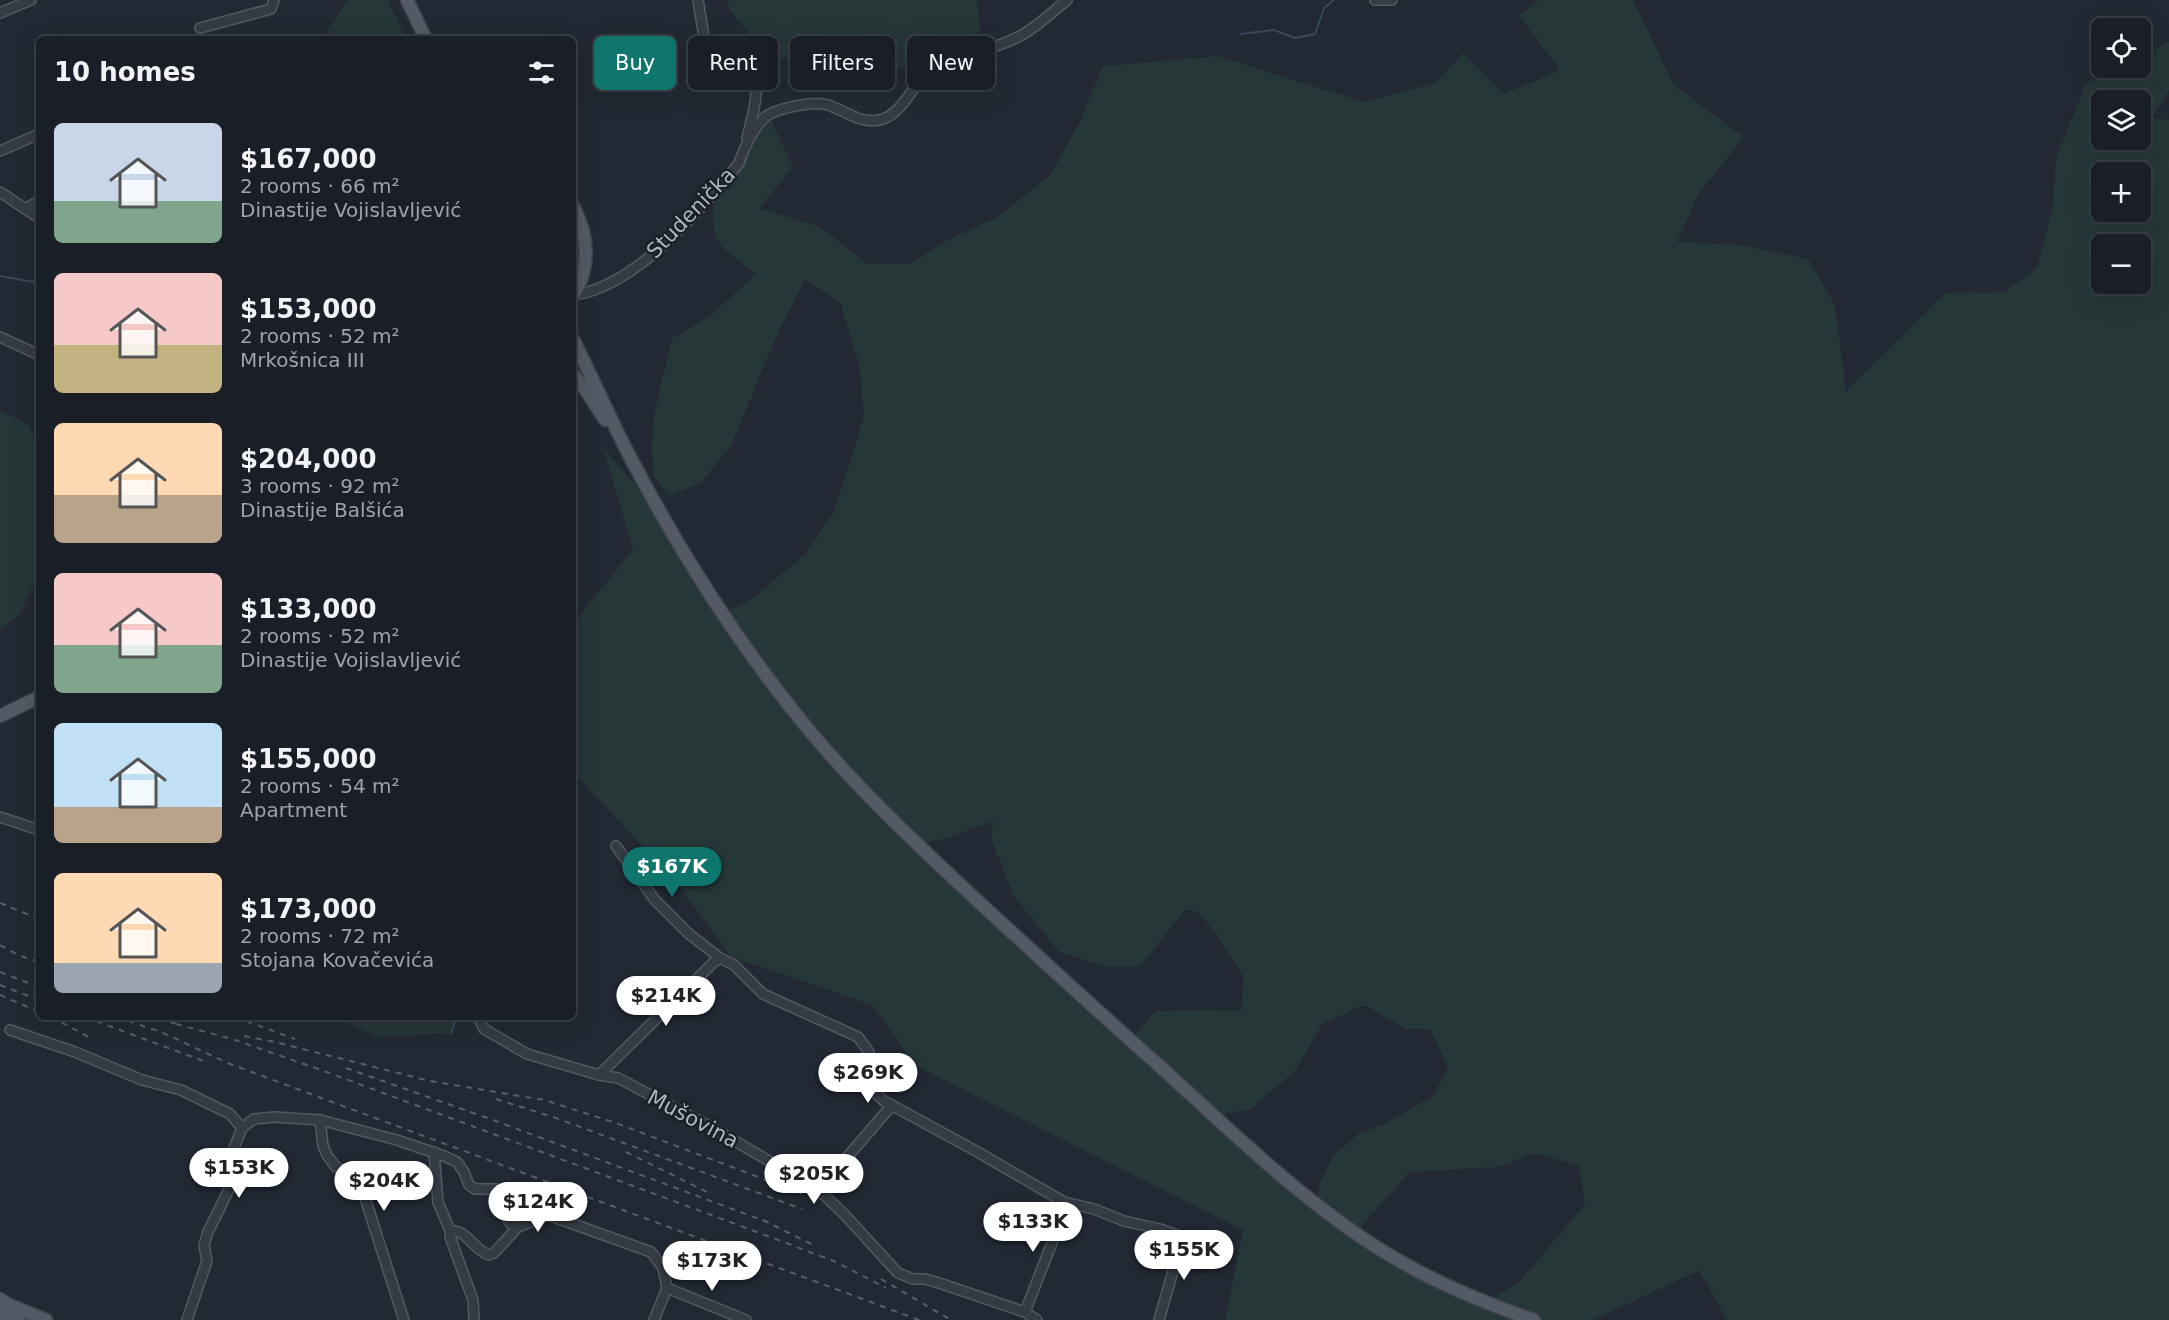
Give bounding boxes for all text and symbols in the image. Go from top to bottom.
map controls [2091,18,2151,294]
button: locate [2091,18,2151,78]
chip: Buy [594,36,676,90]
chip: Rent [688,36,778,90]
chip: Filters [790,36,895,90]
chip: New [907,36,995,90]
icon: filters [525,56,558,89]
text: 10 homes [54,57,196,87]
button: layers [2091,90,2151,150]
text: $167,000 [240,144,377,174]
icon: home [102,147,174,219]
button: + [2091,162,2151,222]
street label: Studenička [642,163,740,263]
text: 2 rooms · 66 m² [240,174,400,198]
text: Dinastije Vojislavljević [240,198,461,222]
button: − [2091,234,2151,294]
text: $153,000 [240,294,377,324]
icon: home [102,297,174,369]
text: 2 rooms · 52 m² [240,324,400,348]
text: Mrkošnica III [240,348,365,372]
text: $204,000 [240,444,377,474]
icon: home [102,447,174,519]
text: 3 rooms · 92 m² [240,474,400,498]
text: Dinastije Balšića [240,498,405,522]
text: $133,000 [240,594,377,624]
icon: home [102,597,174,669]
text: 2 rooms · 52 m² [240,624,400,648]
text: Dinastije Vojislavljević [240,648,461,672]
text: $155,000 [240,744,377,774]
icon: home [102,747,174,819]
text: 2 rooms · 54 m² [240,774,400,798]
text: Apartment [240,798,347,822]
pin: $167K [630,847,714,898]
text: $167K [636,854,708,878]
text: $173,000 [240,894,377,924]
icon: home [102,897,174,969]
text: 2 rooms · 72 m² [240,924,400,948]
text: Stojana Kovačevića [240,948,434,972]
pin: $214K [624,976,708,1027]
text: $214K [630,983,702,1007]
pin: $269K [826,1053,910,1104]
text: $269K [832,1060,904,1084]
street label: Mušovina [643,1085,743,1153]
pin: $153K [197,1148,281,1199]
pin: $205K [772,1154,856,1205]
text: $153K [203,1155,275,1179]
pin: $204K [342,1161,426,1212]
text: $205K [778,1161,850,1185]
text: $204K [348,1168,420,1192]
pin: $124K [496,1182,580,1233]
text: $124K [502,1189,574,1213]
pin: $133K [991,1202,1075,1253]
text: $133K [997,1209,1069,1233]
pin: $155K [1142,1230,1226,1281]
text: $155K [1148,1237,1220,1261]
pin: $173K [670,1241,754,1292]
text: $173K [676,1248,748,1272]

